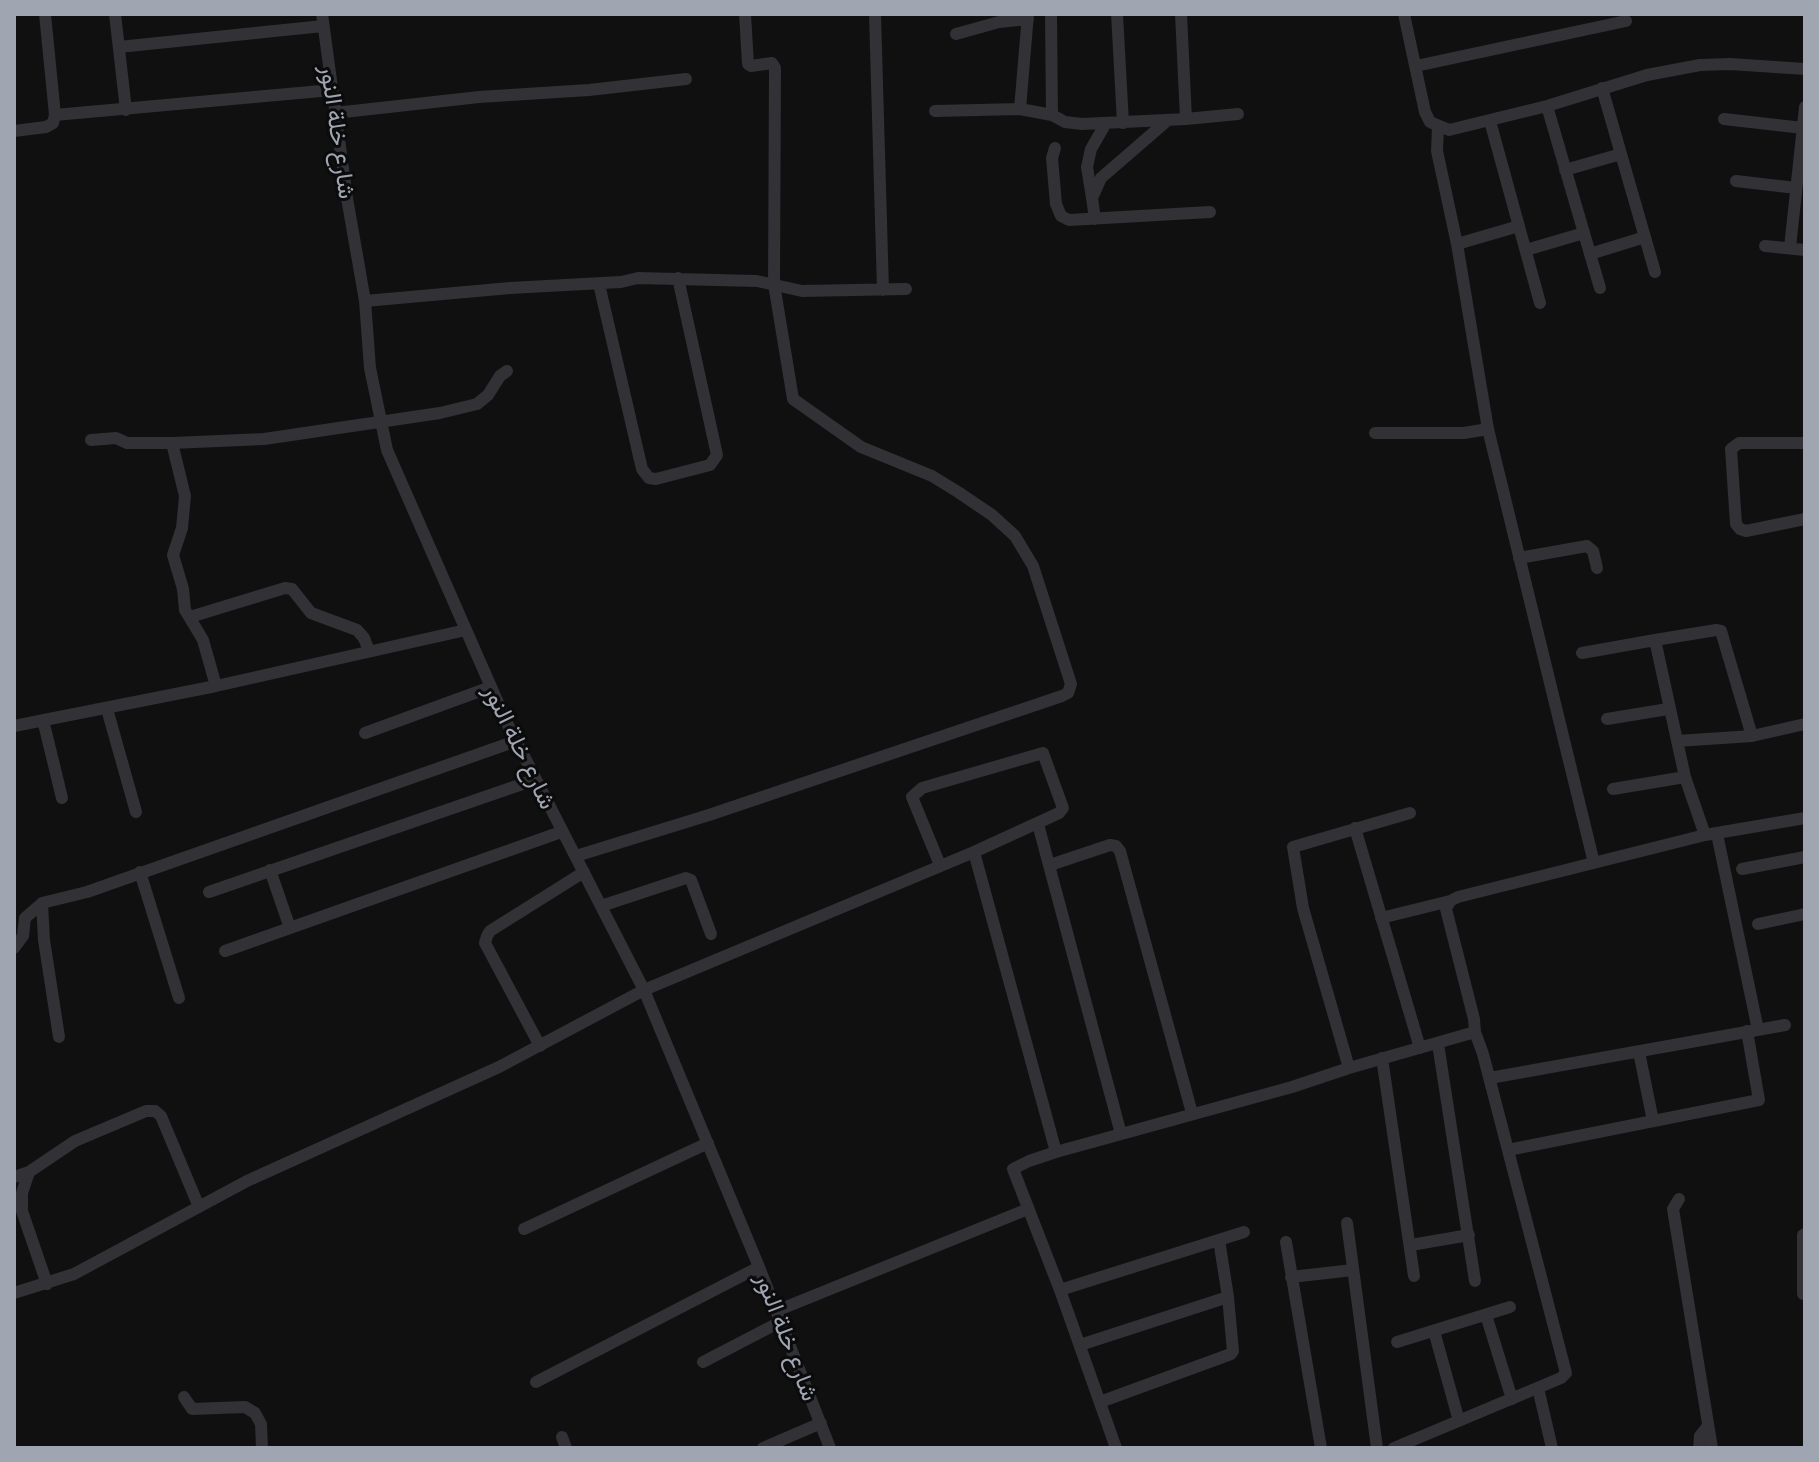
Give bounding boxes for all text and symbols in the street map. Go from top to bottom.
street label: شارع خلة النور [314,63,362,201]
street label: شارع خلة النور [478,680,562,814]
street label: شارع خلة النور [749,1269,825,1405]

